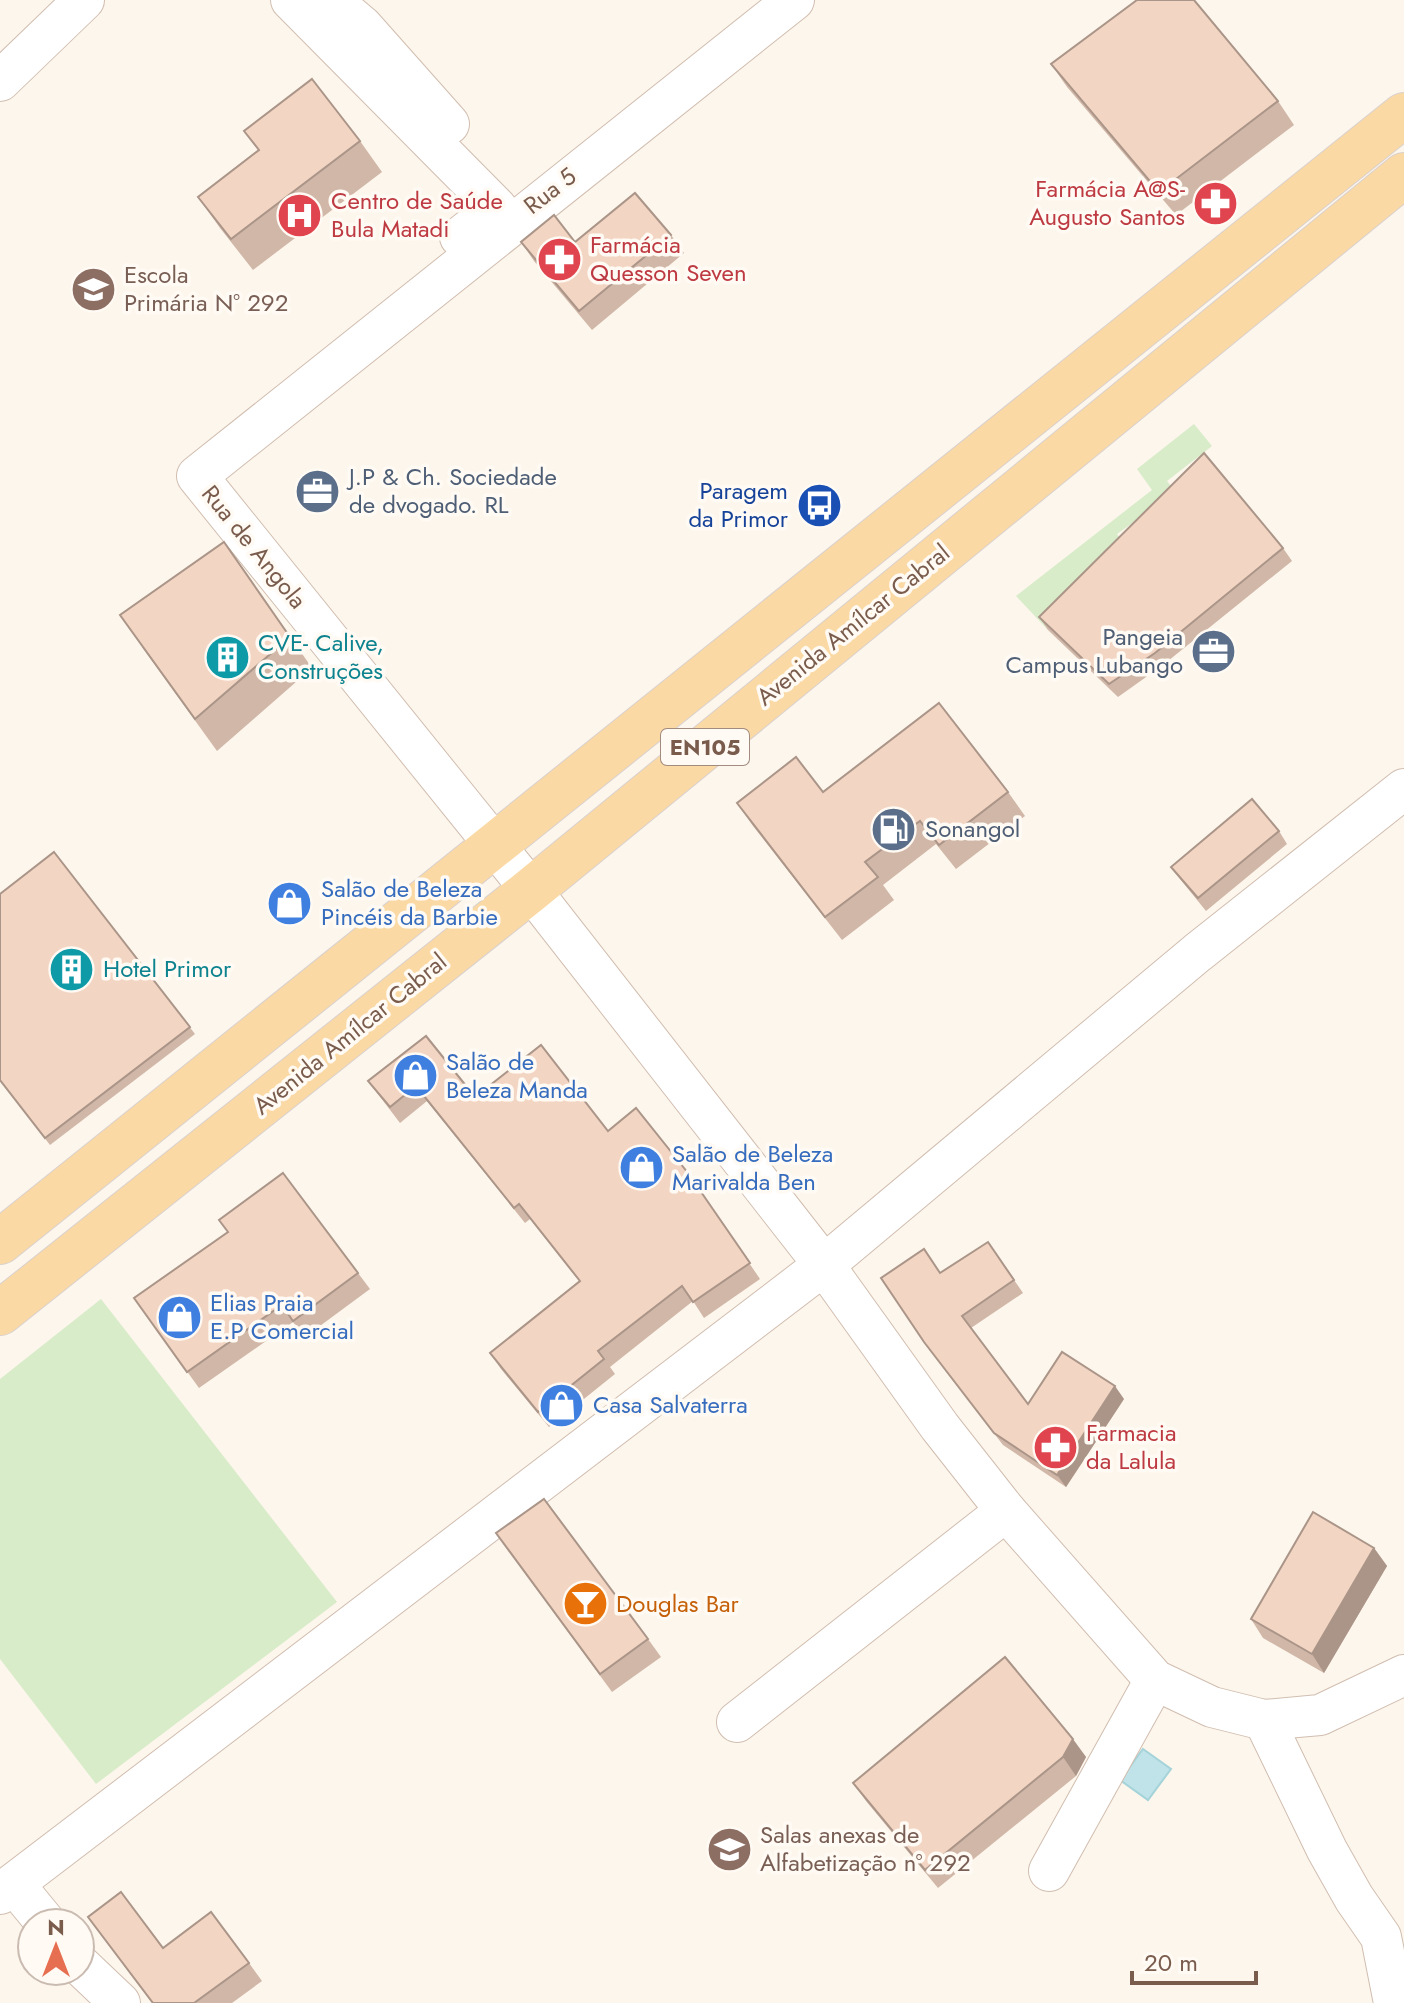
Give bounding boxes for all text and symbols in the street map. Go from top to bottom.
street label: Rua 5 [516,159,583,222]
place label: Farmácia A@S- Augusto Santos [1029,171,1185,234]
pharmacy icon: Farmácia A@S- Augusto Santos [1192,179,1240,227]
place label: Centro de Saúde Bula Matadi [331,183,503,246]
hospital icon: Centro de Saúde Bula Matadi [276,191,324,239]
place label: Farmácia Quesson Seven [590,227,746,290]
pharmacy icon: Farmácia Quesson Seven [535,235,583,283]
place label: Escola Primária Nº 292 [124,257,288,320]
school or university icon: Escola Primária Nº 292 [69,265,117,313]
place label: J.P & Ch. Sociedade de dvogado. RL [346,459,557,522]
office icon: J.P & Ch. Sociedade de dvogado. RL [294,467,342,515]
place label: Paragem da Primor [688,473,789,536]
street label: Rua de Angola [193,477,315,616]
bus stop icon: Paragem da Primor [795,481,843,529]
street label: Avenida Amílcar Cabral [748,535,957,714]
place label: Pangeia Campus Lubango [1006,619,1183,682]
place label: CVE- Calive, Construções [258,625,384,688]
office icon: Pangeia Campus Lubango [1190,627,1238,675]
building icon: CVE- Calive, Construções [203,633,251,681]
road number: EN105 [661,729,749,765]
fuel station icon: Sonangol [870,805,918,853]
place label: Sonangol [925,811,1020,846]
place label: Salão de Beleza Pincéis da Barbie [321,871,498,934]
shop icon: Salão de Beleza Pincéis da Barbie [266,879,314,927]
street label: Avenida Amílcar Cabral [245,944,454,1123]
building icon: Hotel Primor [48,945,96,993]
place label: Hotel Primor [103,951,232,986]
place label: Salão de Beleza Manda [446,1044,588,1107]
shop icon: Salão de Beleza Manda [391,1052,439,1100]
place label: Salão de Beleza Marivalda Ben [672,1136,833,1199]
shop icon: Salão de Beleza Marivalda Ben [617,1144,665,1192]
place label: Elias Praia E.P Comercial [210,1285,354,1348]
shop icon: Elias Praia E.P Comercial [155,1293,203,1341]
shop icon: Casa Salvaterra [538,1381,586,1429]
place label: Casa Salvaterra [593,1387,748,1422]
place label: Farmacia da Lalula [1086,1415,1177,1478]
pharmacy icon: Farmacia da Lalula [1031,1423,1079,1471]
bar icon: Douglas Bar [561,1580,609,1628]
place label: Douglas Bar [616,1586,740,1621]
place label: Salas anexas de Alfabetização nº 292 [760,1817,971,1880]
school or university icon: Salas anexas de Alfabetização nº 292 [705,1825,753,1873]
north arrow [16,1907,96,1987]
text: N [47,1911,65,1943]
scale bar [1132,1935,1256,1985]
text: 20 m [1144,1945,1198,1980]

